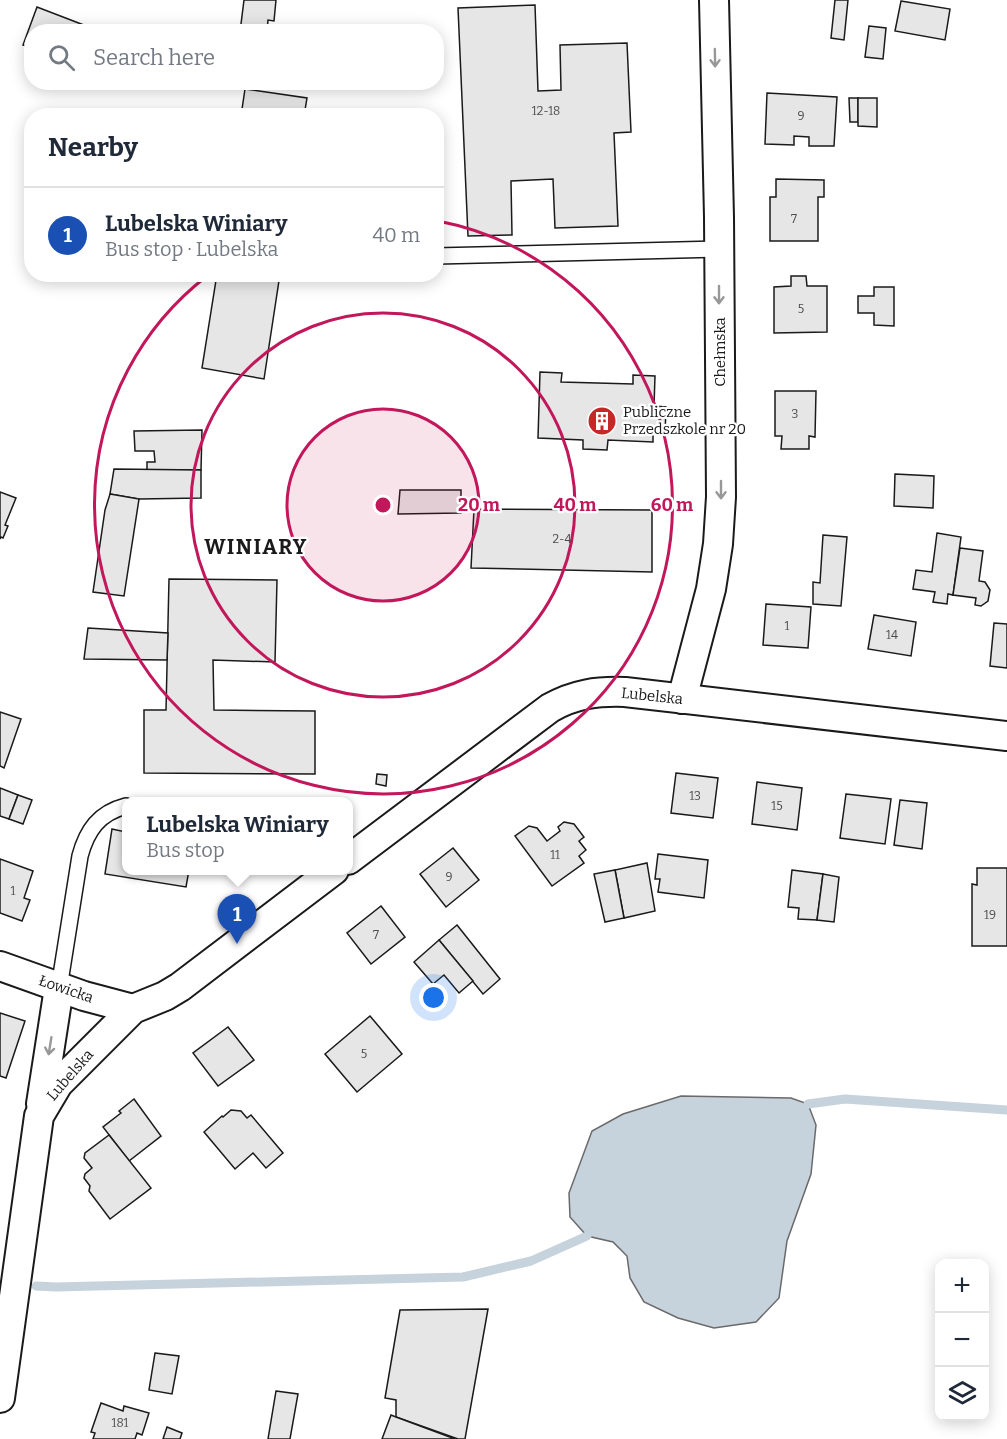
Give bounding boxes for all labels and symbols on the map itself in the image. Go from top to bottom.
one-way arrow [709,48,721,68]
house number: 12-18 [532,104,560,118]
house number: 9 [797,109,805,123]
house number: 7 [791,212,797,226]
one-way arrow [713,285,725,305]
house number: 5 [798,302,804,316]
street label: Chełmska [711,317,729,387]
place label: Publiczne Przedszkole nr 20 [623,403,746,438]
building icon: Publiczne Przedszkole nr 20 [586,405,618,437]
house number: 3 [792,407,799,421]
one-way arrow [715,480,727,500]
text: 20 m [458,494,500,516]
text: 40 m [554,494,596,516]
text: 60 m [651,494,693,516]
centre of rings [373,495,393,515]
house number: 2-4 [552,532,572,546]
district label: WINIARY [204,534,308,560]
house number: 1 [785,619,790,633]
house number: 14 [886,628,898,642]
street label: Lubelska [620,684,684,708]
house number: 13 [689,789,701,803]
house number: 15 [771,799,783,813]
house number: 11 [550,848,560,862]
house number: 9 [445,870,453,884]
house number: 1 [11,884,16,898]
pin: 1 [218,894,256,944]
house number: 19 [984,908,996,922]
house number: 7 [373,928,379,942]
street label: Łowicka [36,971,96,1007]
your location [419,983,448,1012]
one-way arrow [44,1035,55,1055]
street label: Lubelska [43,1046,97,1104]
house number: 5 [361,1047,367,1061]
house number: 181 [112,1416,129,1430]

